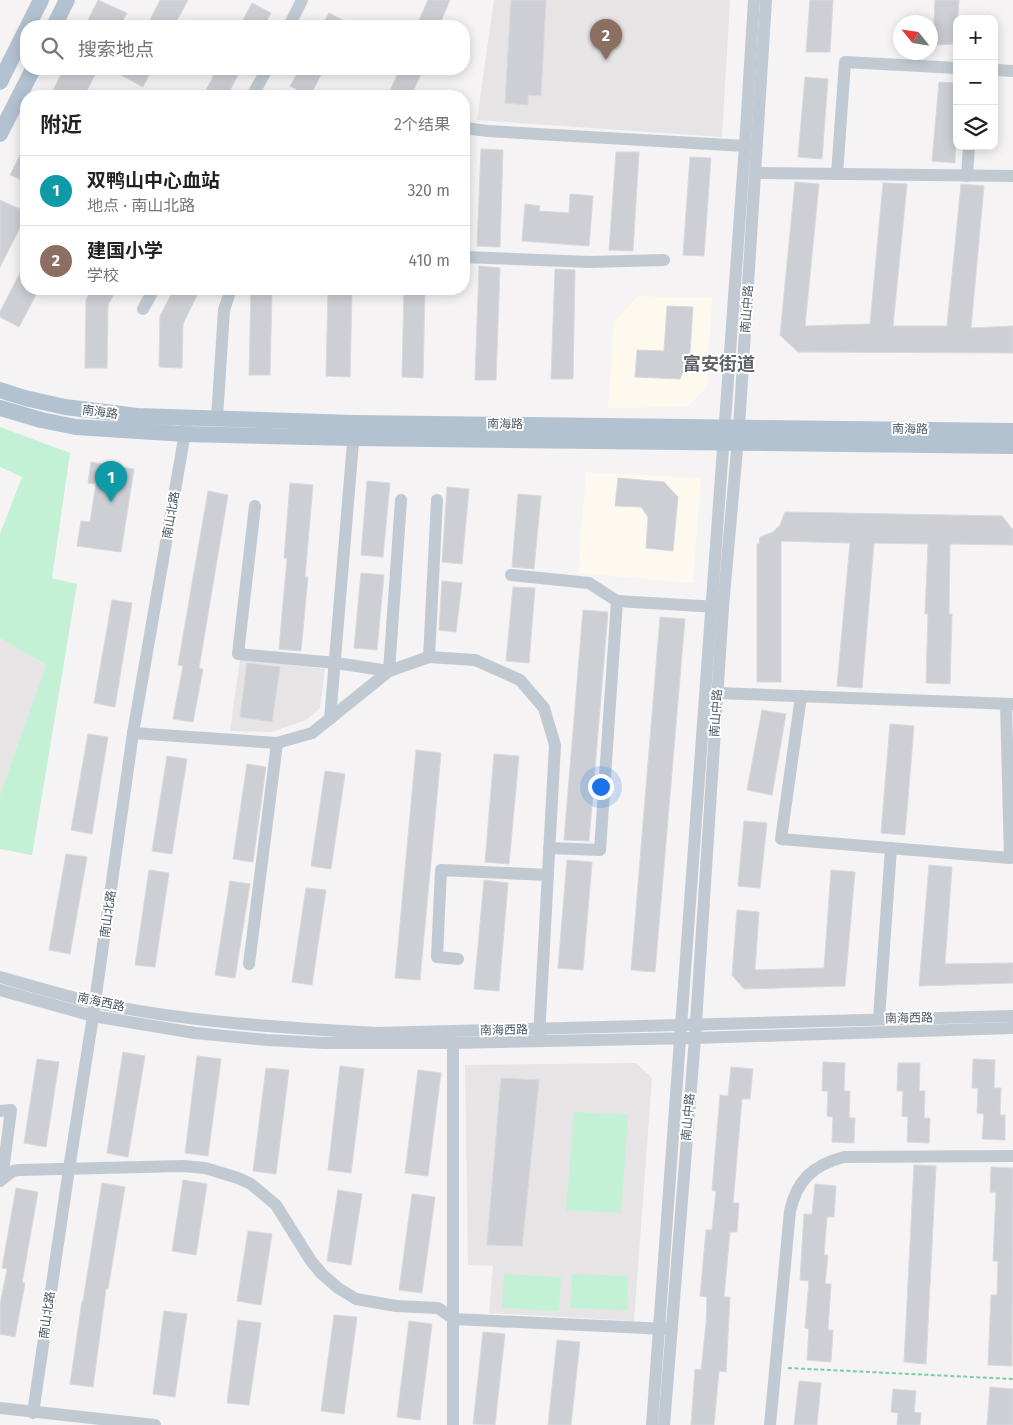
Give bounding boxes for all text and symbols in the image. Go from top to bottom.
north arrow [893,15,938,60]
map controls [953,15,998,150]
button: + [953,15,998,60]
pin: 2 [590,19,622,60]
search box [20,20,470,75]
icon: search [38,34,66,62]
text: 搜索地点 [78,38,154,61]
button: − [953,60,998,105]
button: layers [953,105,998,150]
text: 附近 [40,112,82,138]
text: 2个结果 [394,115,450,134]
text: 双鸭山中心血站 [87,169,220,192]
text: 1 [52,181,60,200]
text: 320 m [407,181,450,200]
text: 地点 · 南山北路 [87,196,195,215]
text: 建国小学 [87,239,163,262]
text: 2 [52,251,60,270]
text: 410 m [409,251,450,270]
text: 学校 [87,266,119,285]
street label: 南山中路 [738,285,756,333]
district label: 富安街道 [683,353,755,375]
street label: 南海路 [81,403,119,421]
street label: 南海路 [487,417,523,431]
street label: 南海路 [892,422,928,436]
pin: 1 [95,461,127,502]
street label: 南山北路 [160,490,182,540]
street label: 南山中路 [707,689,725,737]
your location [588,774,614,800]
street label: 南山北路 [98,889,118,939]
street label: 南海西路 [76,990,126,1014]
street label: 南海西路 [885,1011,933,1025]
street label: 南海西路 [480,1023,528,1037]
street label: 南山中路 [679,1092,697,1142]
street label: 南山北路 [37,1290,57,1340]

